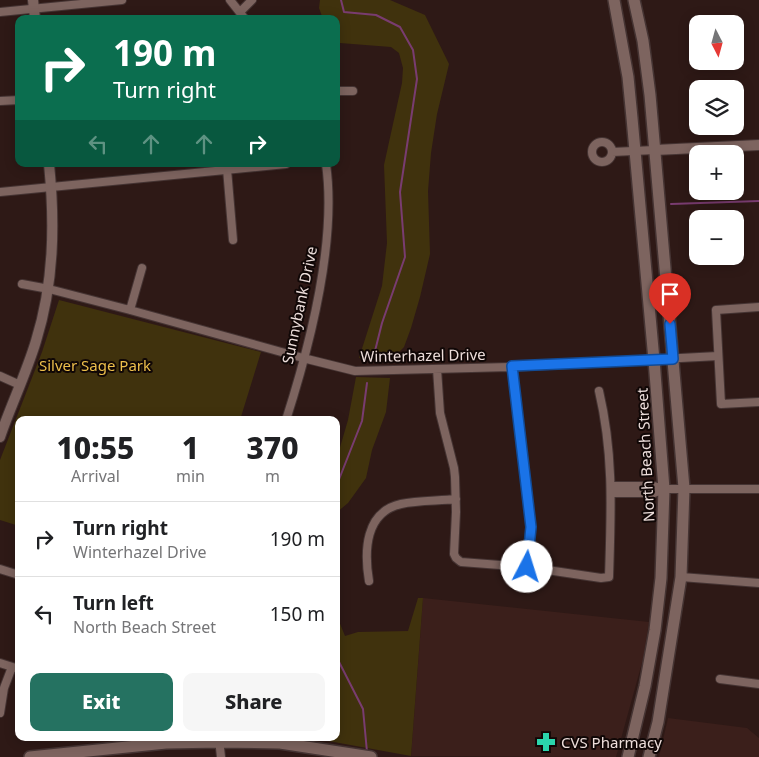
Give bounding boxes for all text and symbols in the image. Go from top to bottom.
north arrow [689,15,744,70]
map controls [689,15,744,265]
text: 190 m [113,29,216,76]
icon: right [30,35,95,100]
text: Turn right [113,74,216,104]
button: layers [689,80,744,135]
icon: left [84,130,112,158]
icon: ahead [137,130,165,158]
icon: ahead [190,130,218,158]
icon: right [243,130,271,158]
button: + [689,145,744,200]
button: − [689,210,744,265]
street label: Sunnybank Drive [277,244,321,366]
pin [649,273,691,324]
icon: arrive [656,280,684,308]
street label: Winterhazel Drive [360,344,486,366]
park label: Silver Sage Park [39,355,151,375]
street label: North Beach Street [631,387,658,523]
text: 10:55 [57,427,134,468]
text: 1 [182,427,199,468]
text: 370 [246,427,298,468]
text: Arrival [71,465,120,487]
text: min [176,465,205,487]
text: m [265,465,280,487]
text: Turn right [73,515,168,541]
icon: right [30,525,58,553]
text: 190 m [270,526,325,552]
position arrow [500,540,552,592]
text: Winterhazel Drive [73,541,207,563]
text: Turn left [73,590,154,616]
icon: left [30,600,58,628]
text: 150 m [270,601,325,627]
text: North Beach Street [73,616,216,638]
button: Exit [30,673,173,731]
button: Share [183,673,325,731]
pharmacy icon: CVS Pharmacy [535,731,557,753]
place label: CVS Pharmacy [561,732,662,752]

